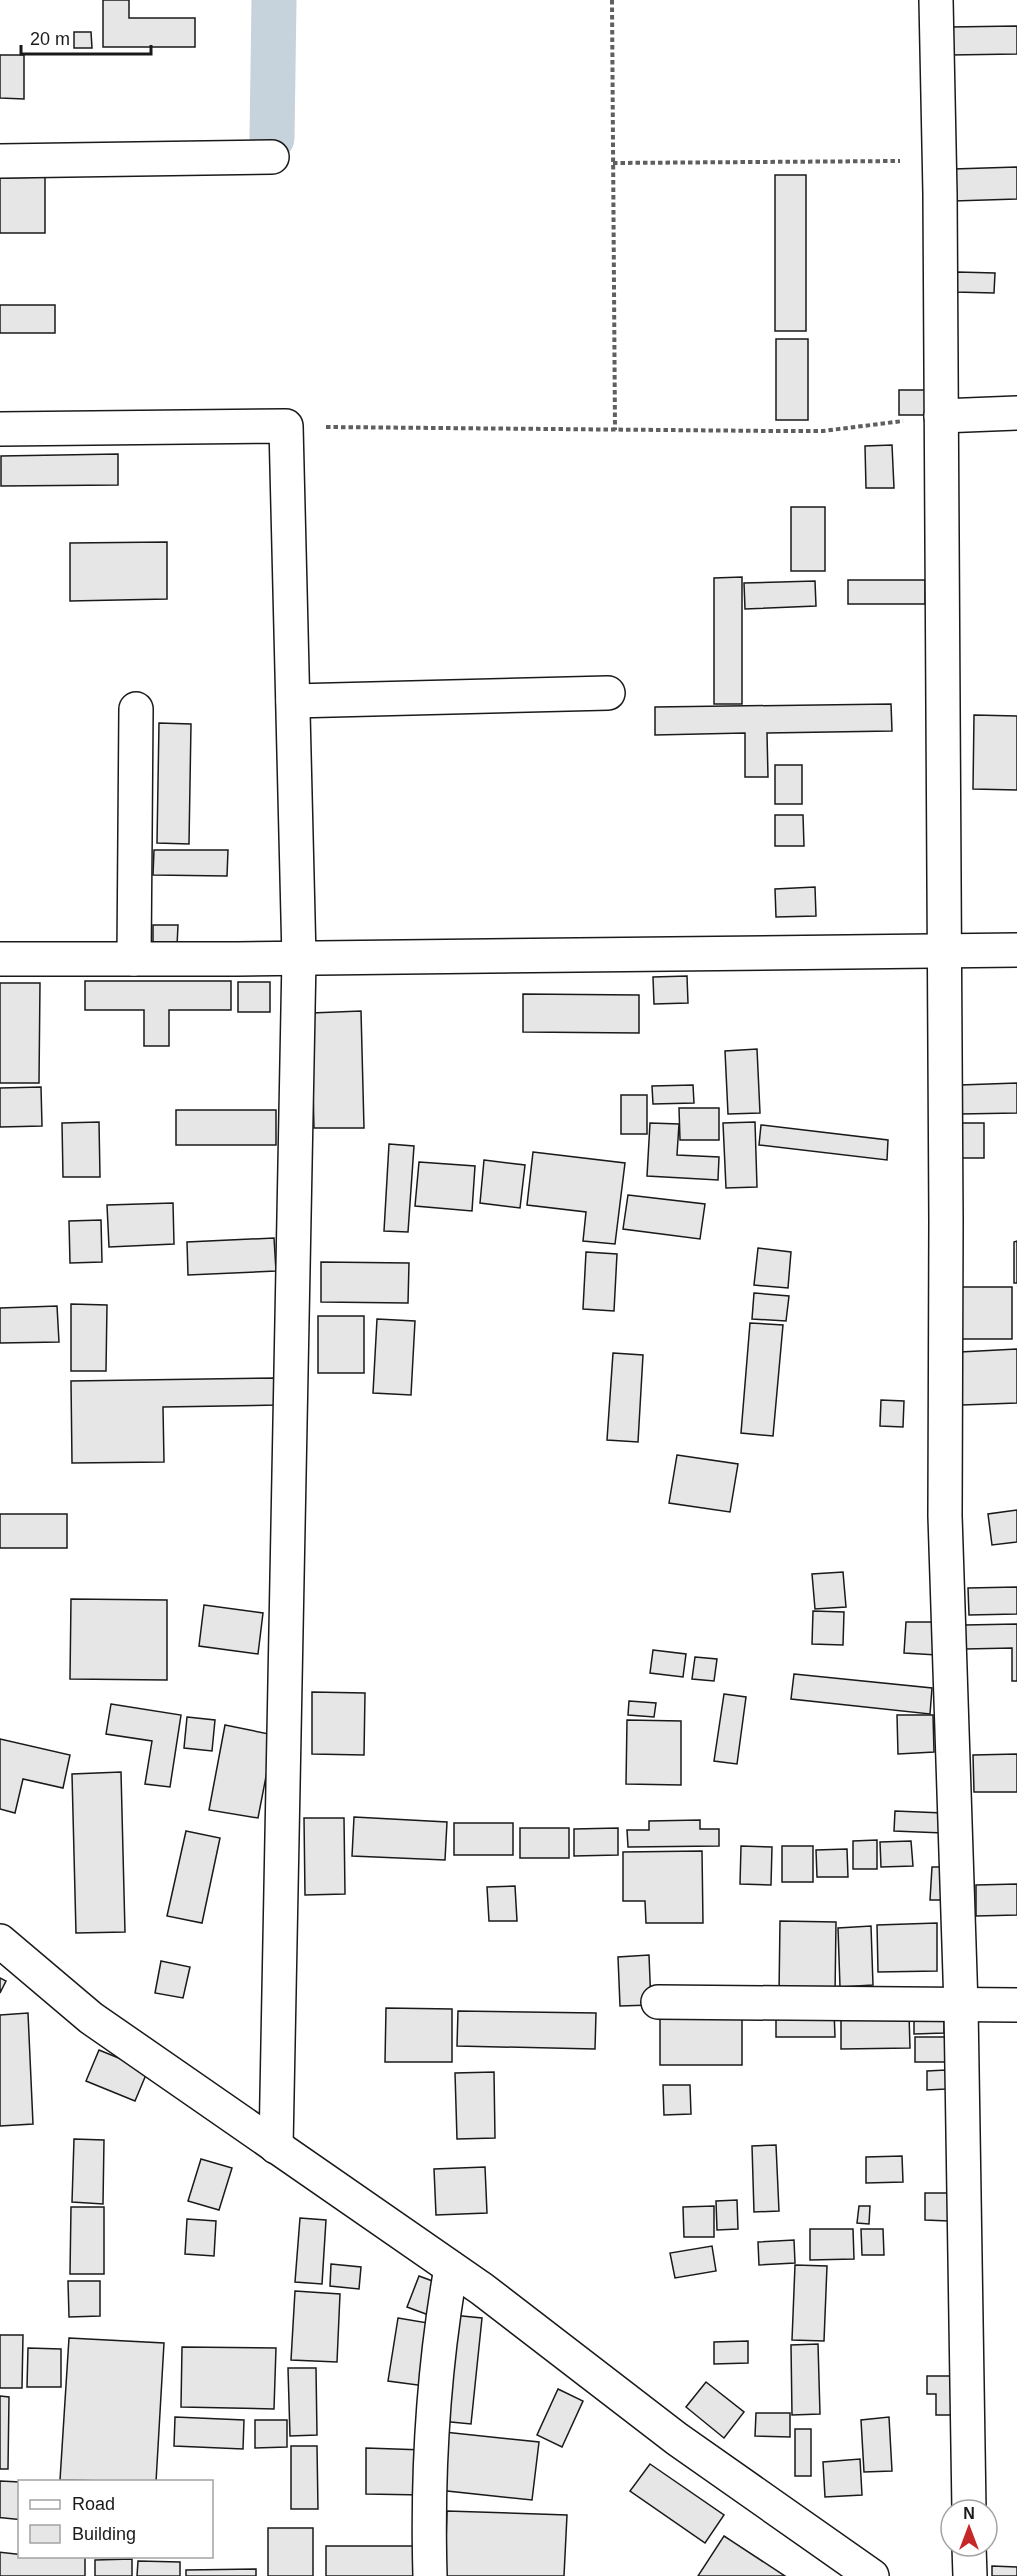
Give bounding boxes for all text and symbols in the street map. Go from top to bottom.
scale bar [21,18,152,56]
text: 20 m [30,29,70,49]
legend [18,2480,213,2558]
text: Road [72,2494,115,2514]
north arrow [939,2498,999,2558]
text: N [963,2505,975,2522]
text: Building [72,2524,136,2544]

